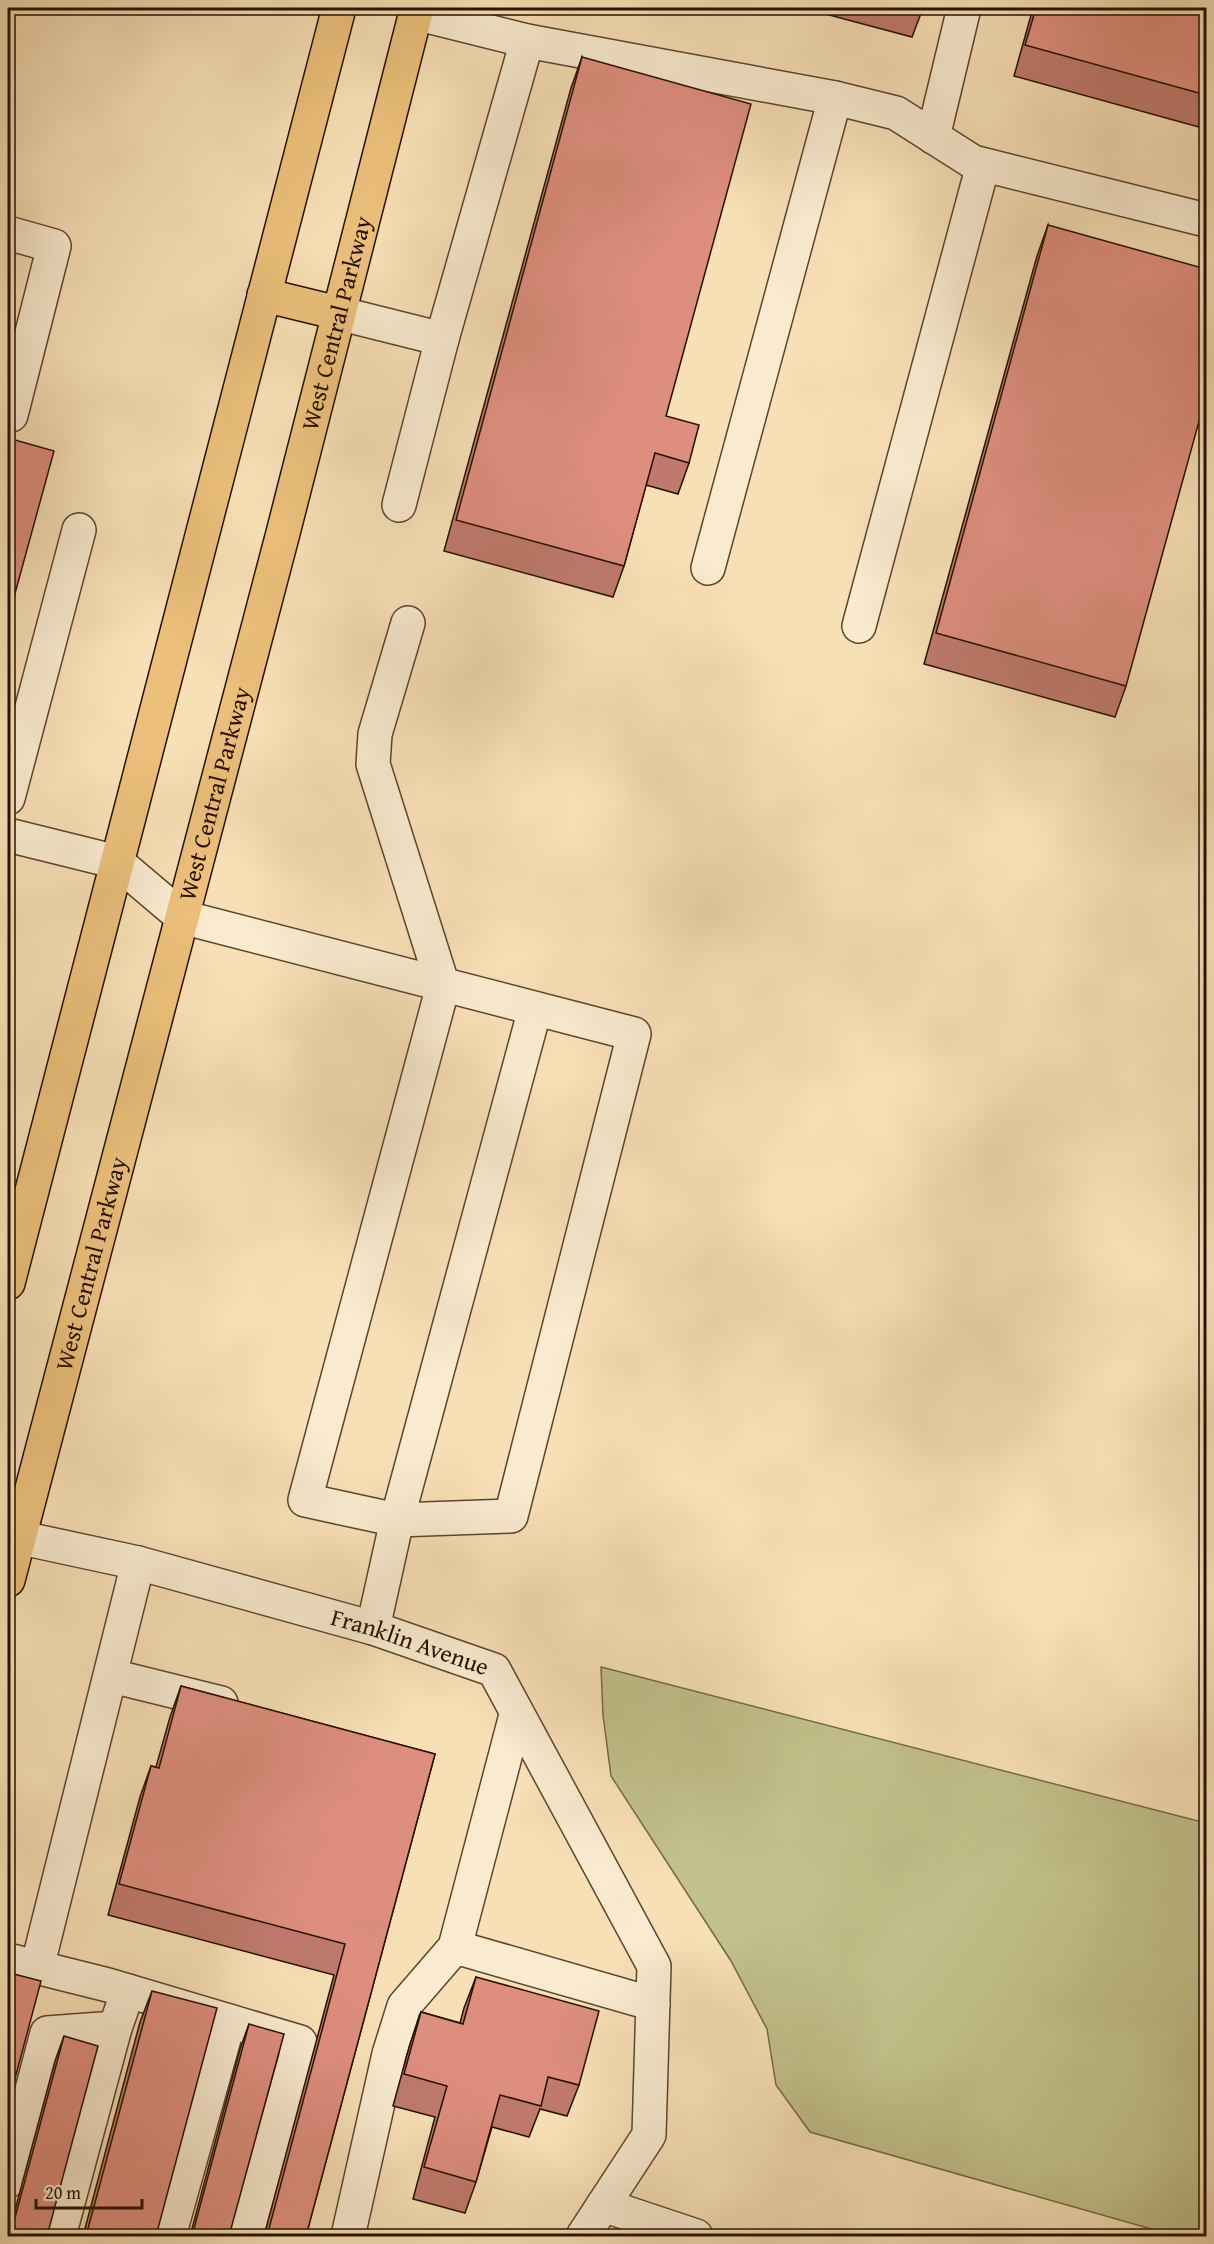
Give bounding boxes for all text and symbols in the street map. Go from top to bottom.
street label: West Central Parkway [292,212,380,434]
street label: West Central Parkway [169,683,259,904]
street label: West Central Parkway [46,1153,135,1374]
street label: Franklin Avenue [327,1599,494,1684]
scale bar [36,2172,142,2210]
text: 20 m [45,2179,81,2206]

